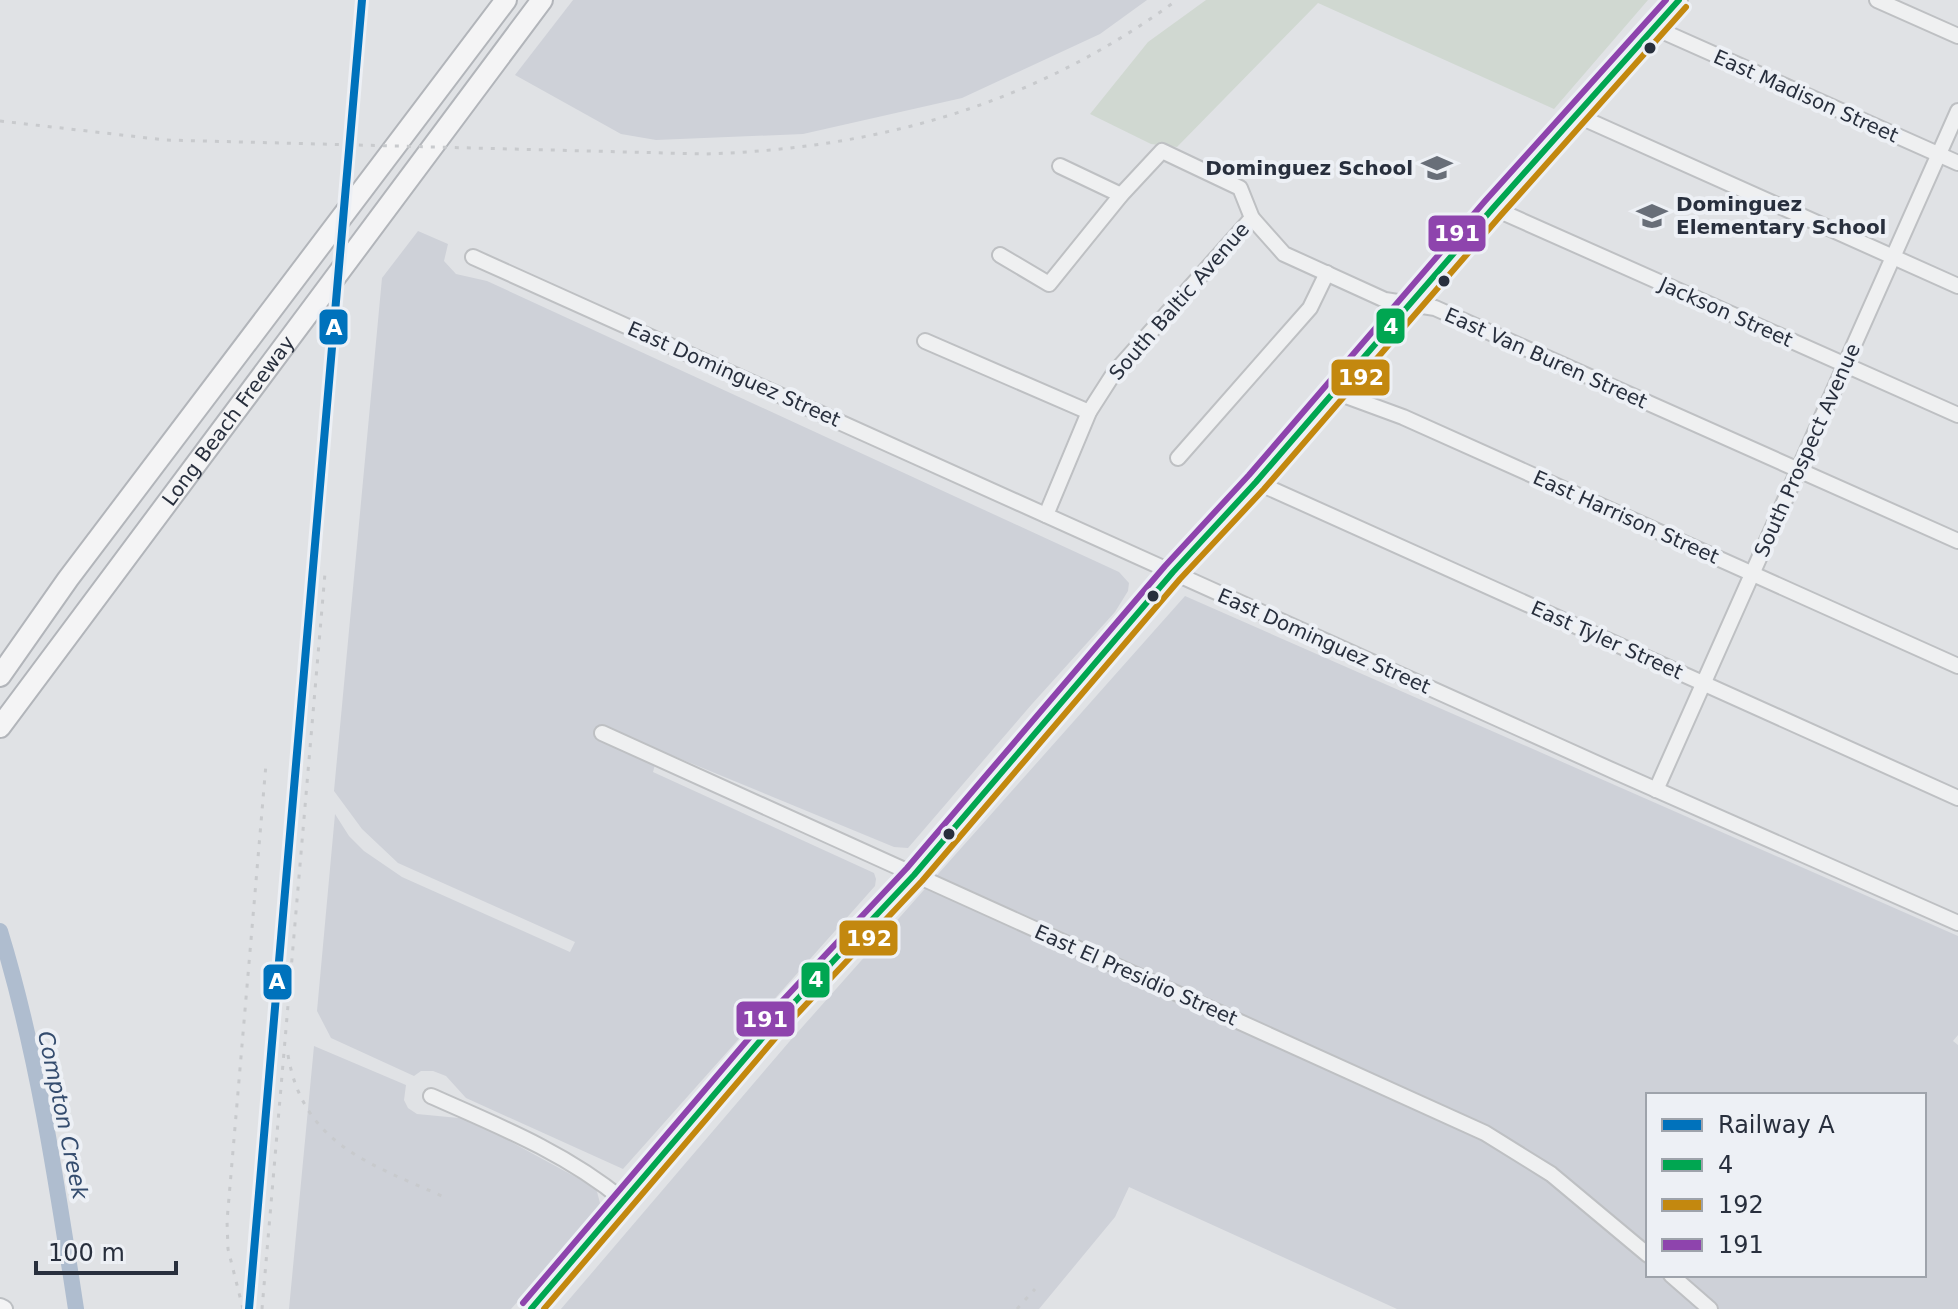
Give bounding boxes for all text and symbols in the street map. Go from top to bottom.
unlabelled marker [1642,40,1658,56]
street label: East Madison Street [1710,44,1902,148]
school or university icon: Dominguez School [1420,151,1454,185]
place label: Dominguez School [1205,156,1413,180]
place label: Dominguez Elementary School [1676,192,1886,239]
school or university icon: Dominguez Elementary School [1635,199,1669,233]
line badge: 191 [1427,214,1487,253]
street label: South Baltic Avenue [1104,217,1254,385]
text: 191 [1434,221,1480,246]
street label: Jackson Street [1654,271,1796,352]
unlabelled marker [1436,273,1452,289]
street label: East Van Buren Street [1441,302,1651,414]
line badge: 4 [1375,307,1406,345]
line badge: A [318,308,349,346]
text: 4 [1383,314,1399,339]
text: A [325,315,343,340]
street label: East Dominguez Street [624,316,844,432]
street label: Long Beach Freeway [157,331,300,511]
street label: South Prospect Avenue [1749,340,1865,560]
line badge: 192 [1330,358,1391,397]
text: 192 [1338,365,1384,390]
street label: East Harrison Street [1529,465,1723,569]
street label: East Dominguez Street [1214,583,1434,699]
unlabelled marker [1145,588,1161,604]
street label: East Tyler Street [1527,596,1687,684]
unlabelled marker [941,826,957,842]
line badge: 192 [838,919,899,957]
street label: East El Presidio Street [1031,919,1241,1031]
text: 192 [846,926,892,951]
line badge: 4 [800,961,831,999]
line badge: A [262,963,293,1001]
text: 4 [808,967,824,992]
text: A [268,969,286,994]
line badge: 191 [735,1000,796,1038]
text: 191 [742,1007,788,1032]
water label: Compton Creek [33,1029,93,1203]
legend [1646,1093,1926,1277]
text: Railway A [1718,1111,1835,1139]
text: 4 [1718,1151,1733,1179]
text: 192 [1718,1191,1764,1219]
scale bar [36,1225,176,1275]
text: 191 [1718,1231,1764,1259]
text: 100 m [48,1239,125,1267]

